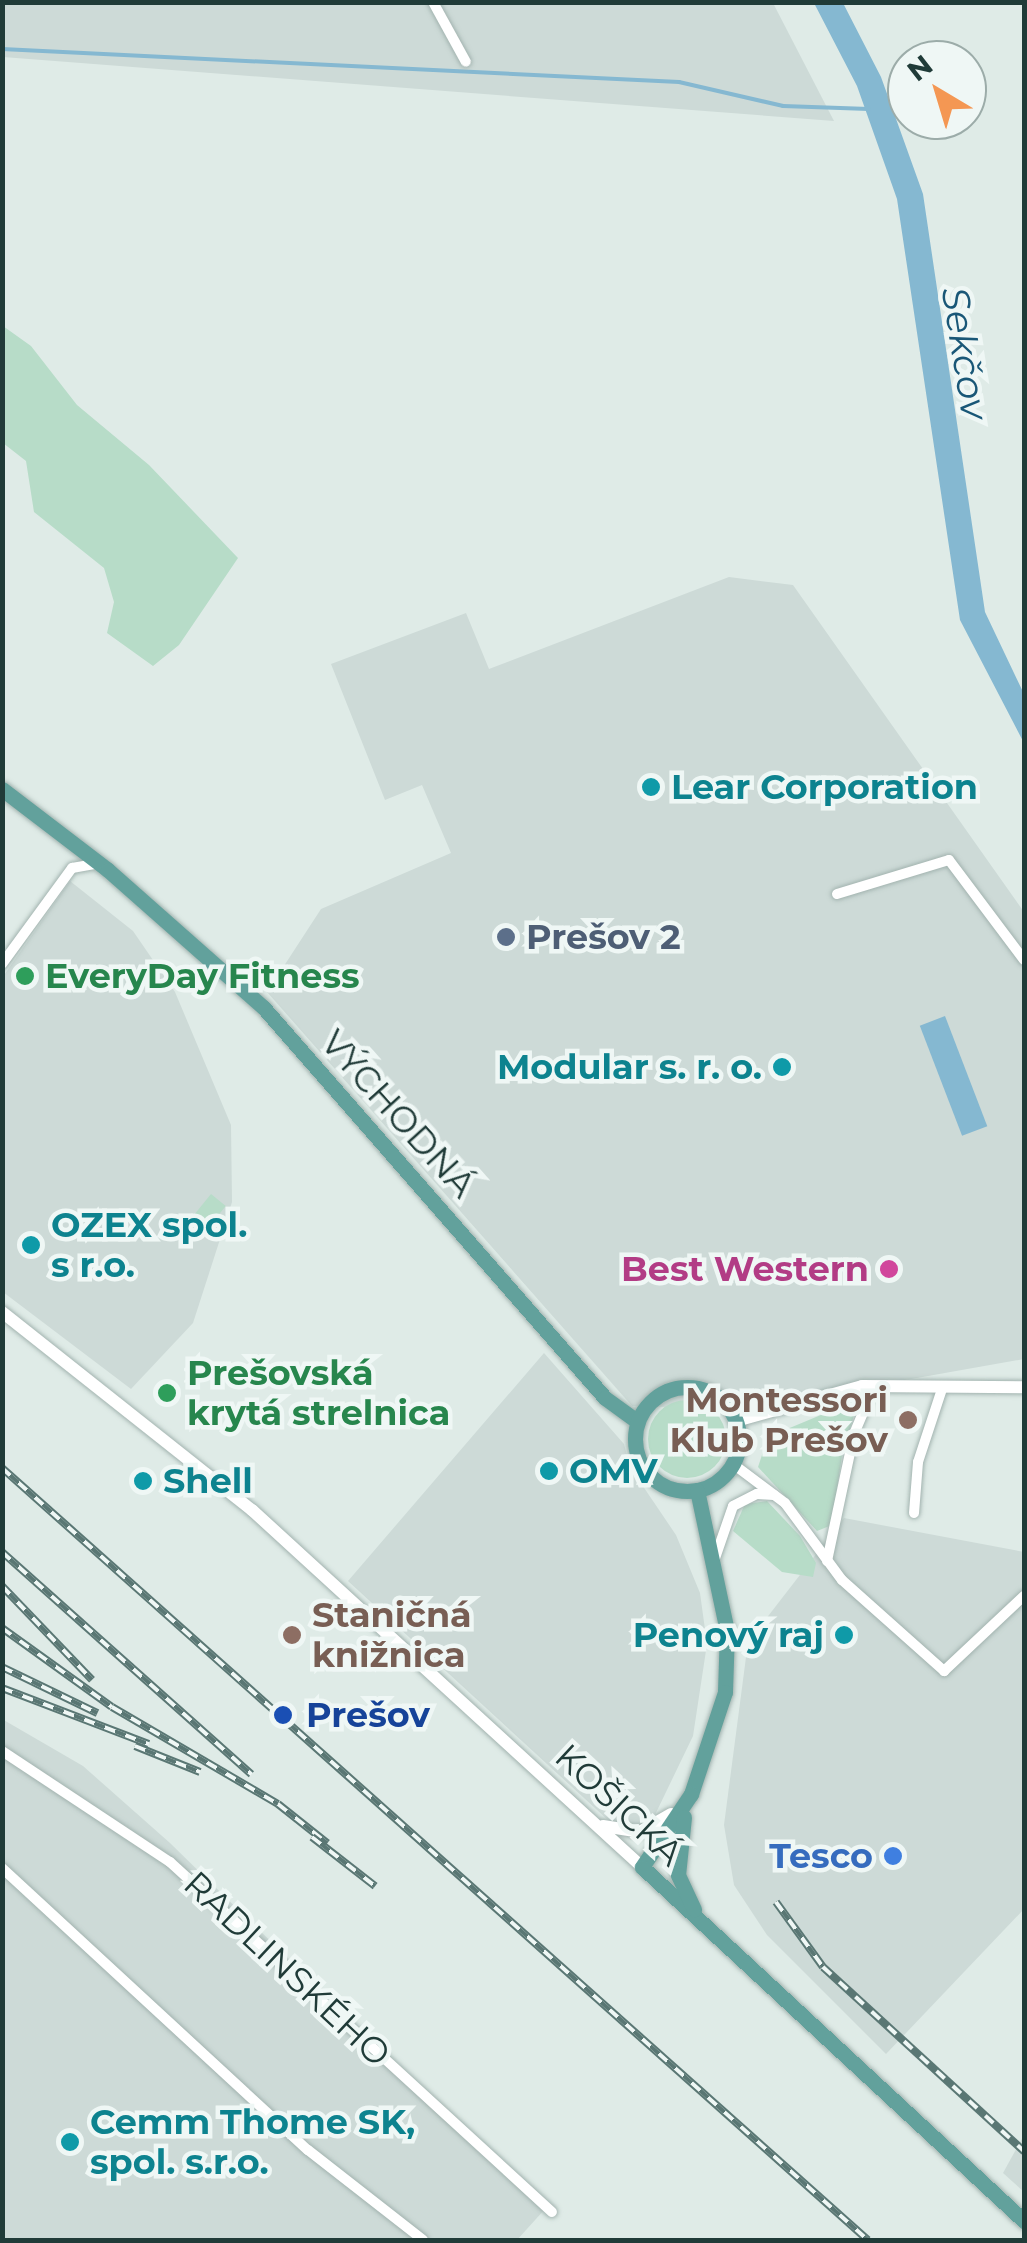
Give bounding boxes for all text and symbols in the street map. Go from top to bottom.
north arrow [887,40,987,140]
text: N [900,48,939,88]
water label: Sekčov [932,284,998,422]
place label: Lear Corporation [671,766,978,808]
marker: Lear Corporation [640,776,662,798]
place label: Prešov 2 [526,916,681,958]
marker: Prešov 2 [495,926,517,948]
place label: EveryDay Fitness [45,955,360,997]
marker: EveryDay Fitness [14,965,36,987]
street label: VÝCHODNÁ [312,1022,484,1206]
place label: Modular s. r. o. [497,1046,762,1088]
marker: Modular s. r. o. [771,1056,793,1078]
place label: OZEX spol. s r.o. [51,1204,247,1286]
marker: OZEX spol. s r.o. [20,1234,42,1256]
place label: Best Western [621,1248,869,1290]
marker: Best Western [878,1258,900,1280]
place label: Prešovská krytá strelnica [187,1352,450,1434]
place label: Montessori Klub Prešov [669,1379,888,1461]
marker: Prešovská krytá strelnica [156,1382,178,1404]
marker: Montessori Klub Prešov [897,1409,919,1431]
place label: OMV [569,1450,658,1492]
place label: Shell [163,1460,253,1502]
marker: OMV [538,1460,560,1482]
marker: Shell [132,1470,154,1492]
place label: Staničná knižnica [312,1594,472,1676]
place label: Penový raj [633,1614,824,1656]
marker: Staničná knižnica [281,1624,303,1646]
marker: Penový raj [833,1624,855,1646]
place label: Prešov [306,1694,430,1736]
marker: Prešov [270,1702,296,1728]
street label: KOŠICKÁ [547,1735,691,1875]
place label: Tesco [769,1835,873,1877]
marker: Tesco [882,1845,904,1867]
street label: RADLINSKÉHO [175,1863,399,2075]
place label: Cemm Thome SK, spol. s.r.o. [90,2101,415,2183]
marker: Cemm Thome SK, spol. s.r.o. [59,2131,81,2153]

